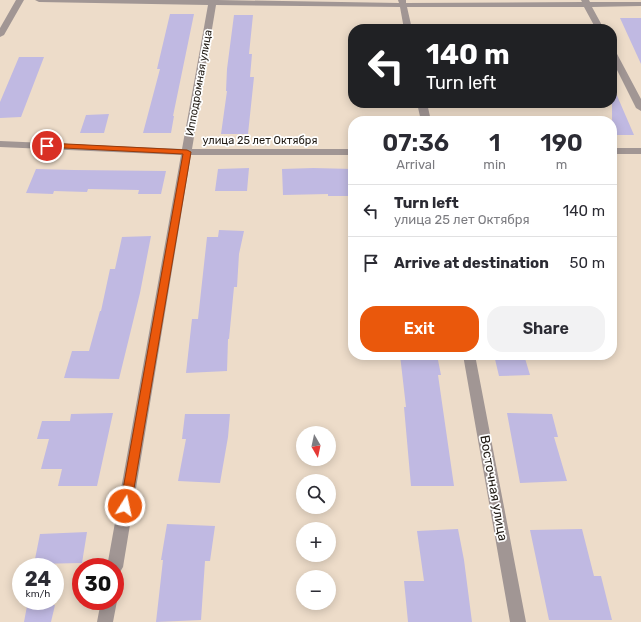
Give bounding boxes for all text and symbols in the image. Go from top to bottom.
street label: Ипподромная улица [183,29,215,137]
text: 140 m [426,38,510,71]
icon: left [360,40,412,92]
text: Turn left [426,72,496,94]
pin [30,129,64,163]
text: 07:36 [382,129,449,157]
text: 1 [489,129,500,157]
text: 190 [540,129,583,157]
street label: улица 25 лет Октября [203,134,317,147]
icon: arrive [36,135,58,157]
text: Arrival [396,157,435,172]
text: min [483,157,506,172]
text: m [556,157,567,172]
text: Turn left [394,194,459,212]
icon: left [360,200,382,222]
text: 140 m [563,202,605,220]
text: улица 25 лет Октября [394,212,530,227]
icon: arrive [360,252,382,274]
text: Arrive at destination [394,254,549,272]
text: 50 m [570,254,605,272]
button: Exit [360,306,479,352]
button: Share [487,306,605,352]
north arrow [296,426,336,466]
map controls [296,426,336,610]
street label: Восточная улица [477,434,511,542]
button: search [296,474,336,514]
position arrow [104,485,146,527]
button: + [296,522,336,562]
speed limit sign: 30 [72,558,124,610]
text: 24 [25,567,51,591]
button: − [296,570,336,610]
text: km/h [26,588,50,600]

